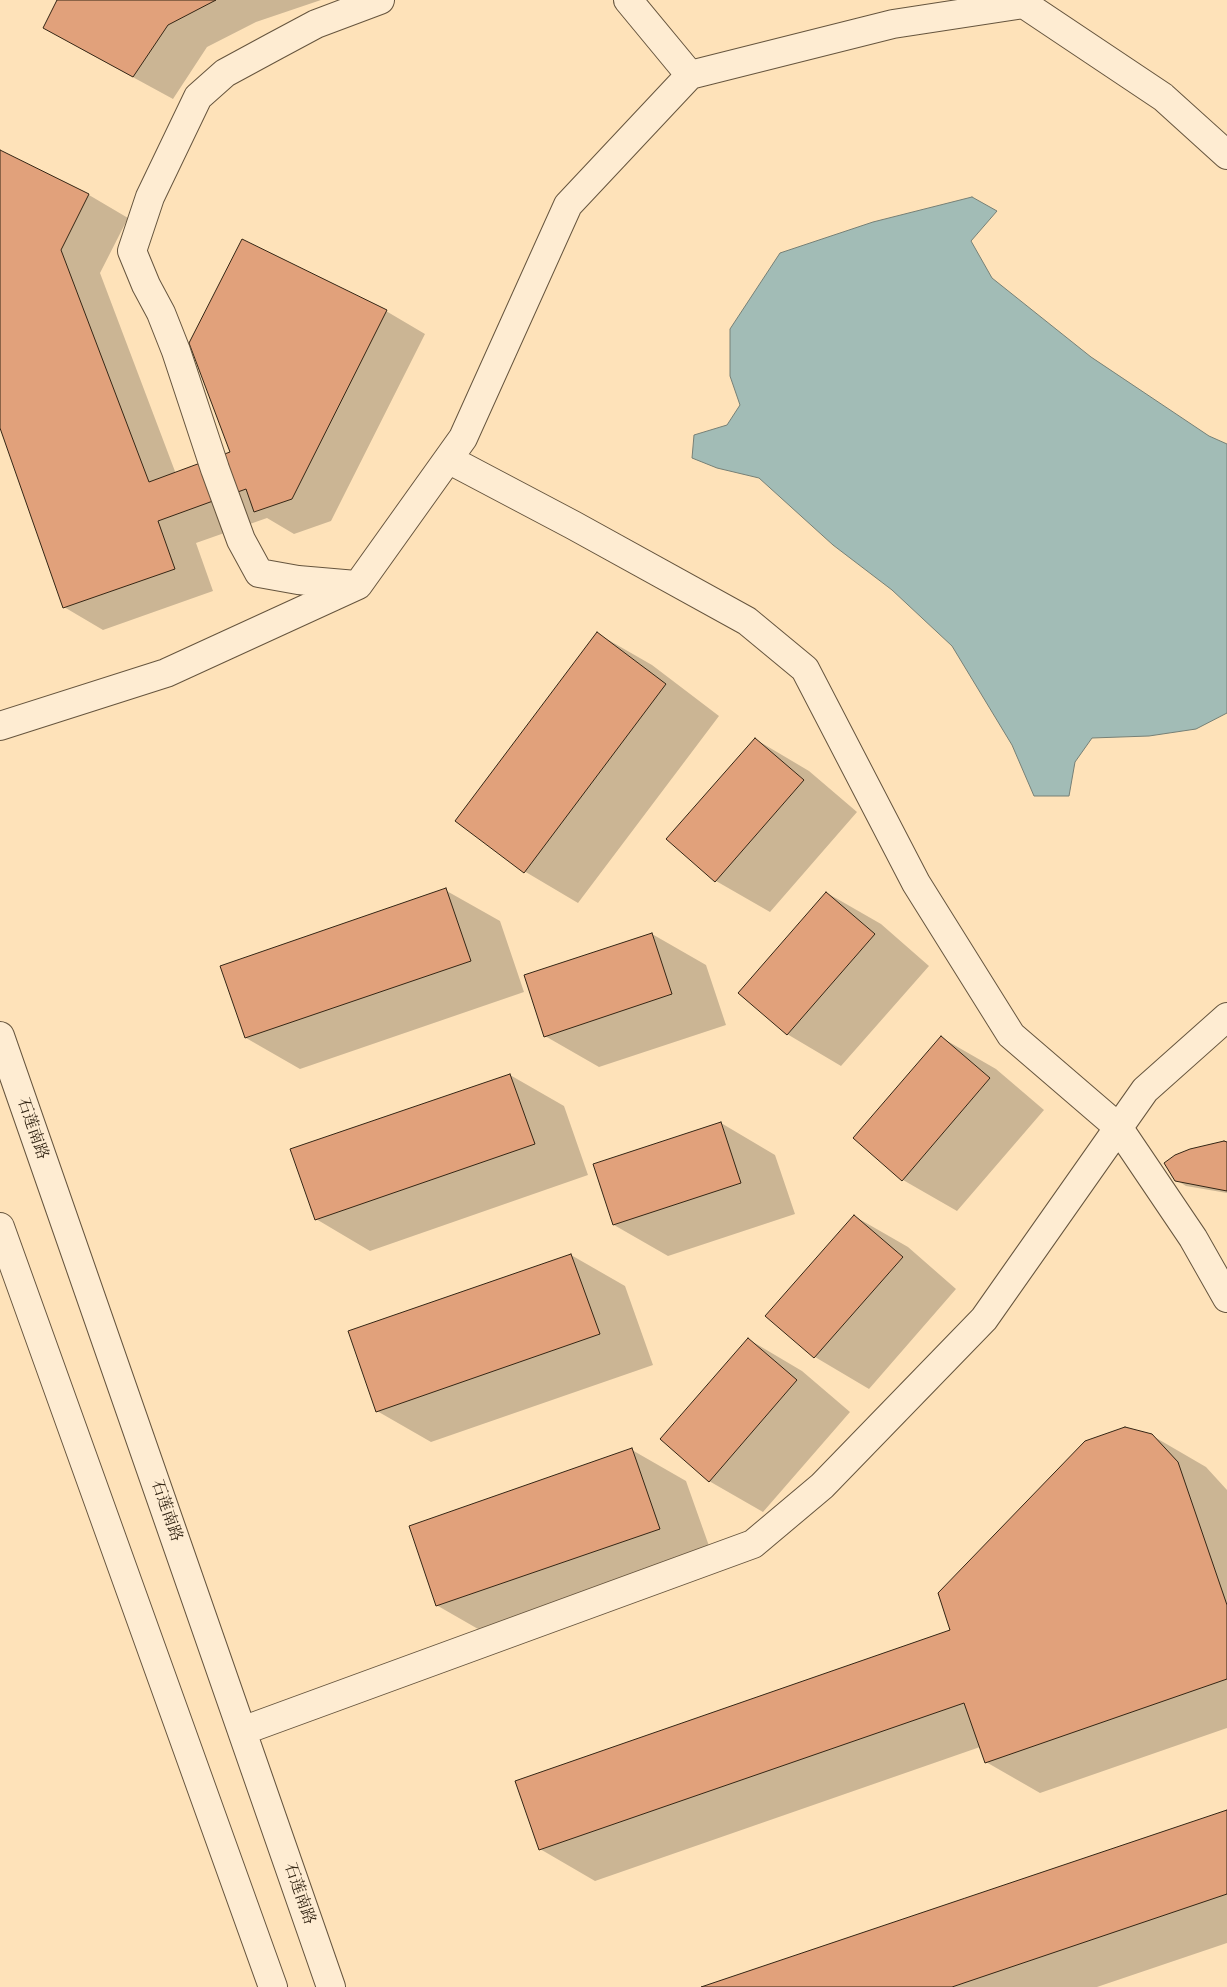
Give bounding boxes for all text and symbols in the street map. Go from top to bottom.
street label: 石莲南路 [13,1096,51,1162]
street label: 石莲南路 [147,1478,185,1544]
street label: 石莲南路 [280,1861,318,1927]

